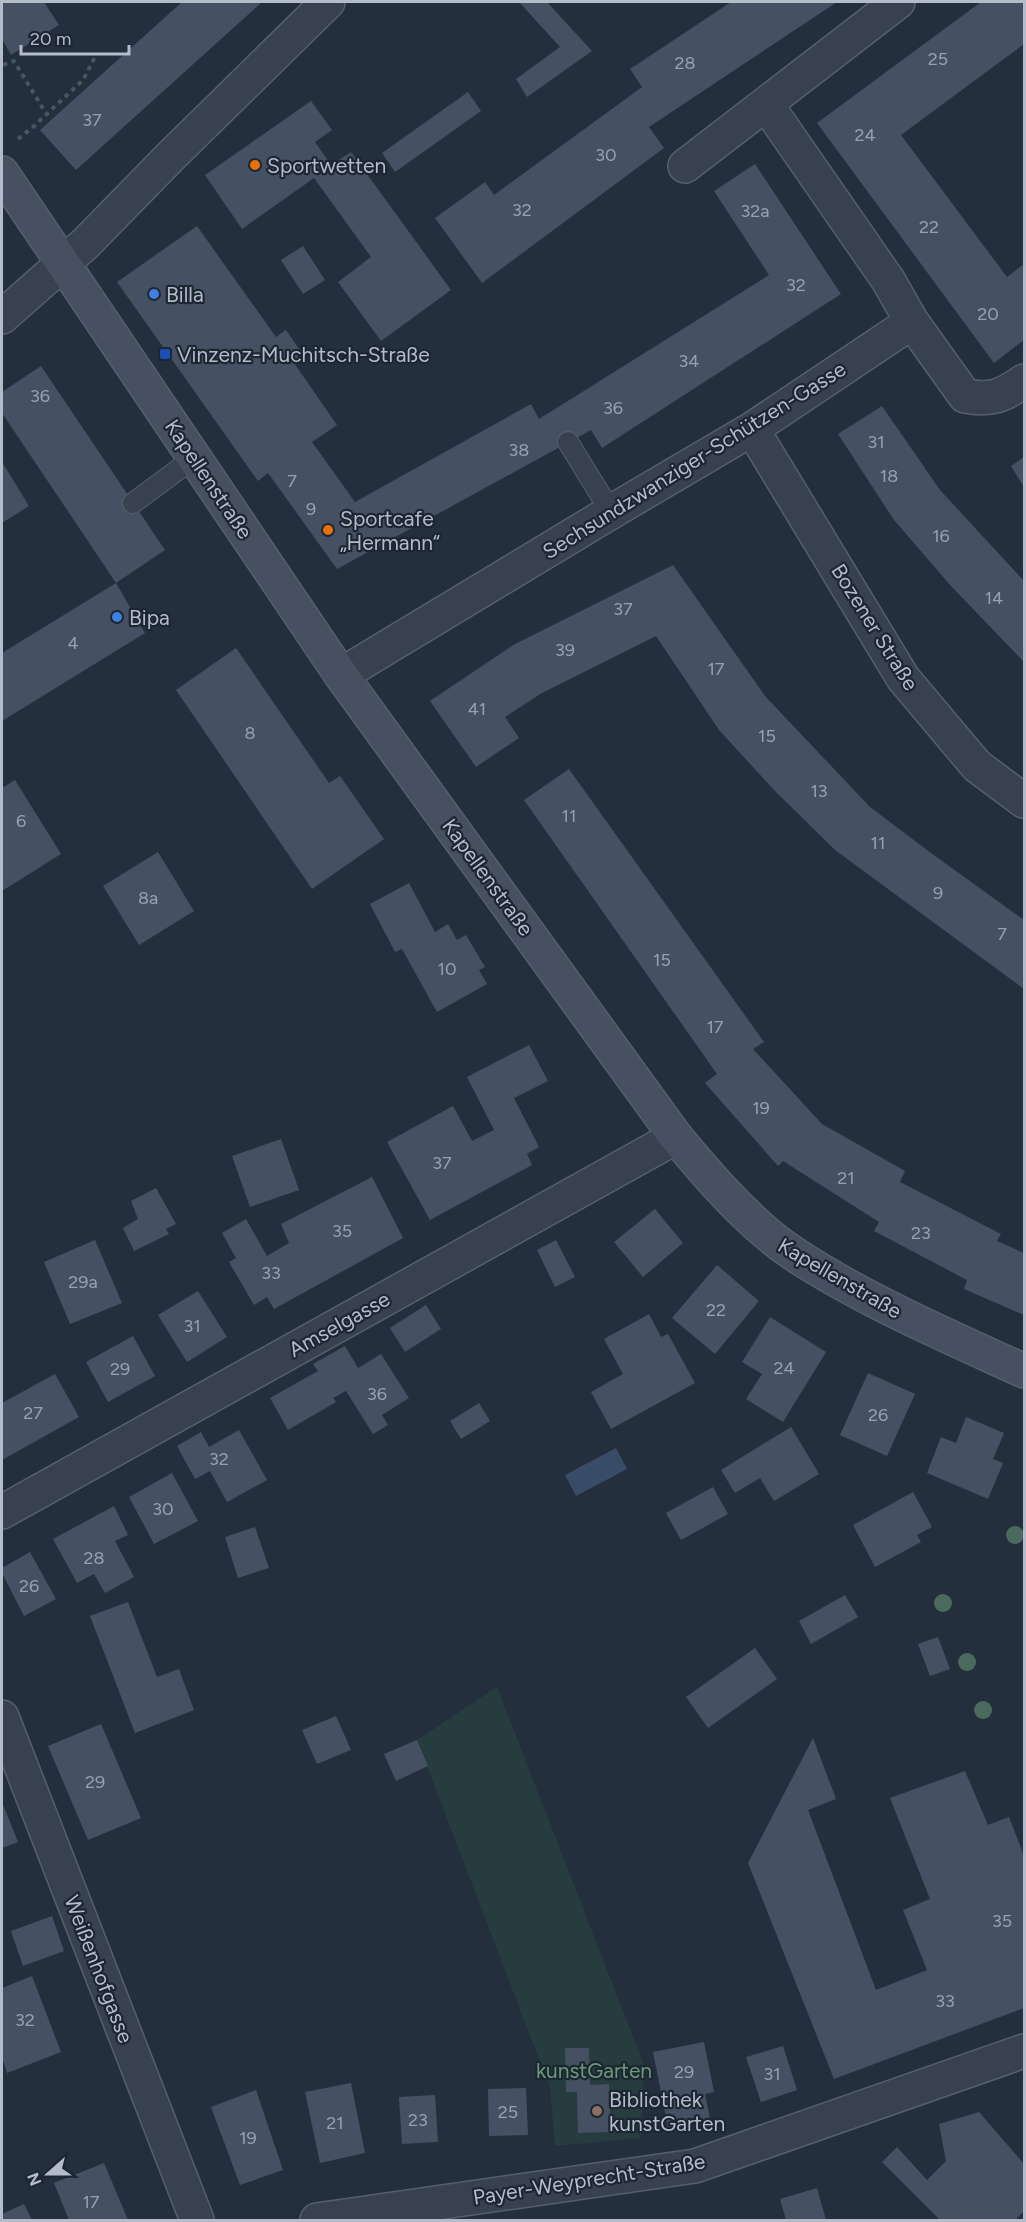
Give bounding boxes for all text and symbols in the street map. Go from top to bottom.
scale bar [21,18,129,56]
text: 20 m [30,28,71,50]
house number: 25 [928,48,948,70]
house number: 28 [674,52,696,74]
house number: 37 [82,109,102,131]
house number: 24 [854,124,876,146]
house number: 30 [595,144,617,166]
place label: Sportwetten [267,153,386,178]
marker: Sportwetten [248,158,262,172]
house number: 32 [512,199,532,221]
house number: 32a [740,200,770,222]
house number: 22 [919,216,939,238]
house number: 32 [786,274,806,296]
place label: Billa [166,282,204,307]
marker: Billa [147,287,161,301]
house number: 20 [977,303,999,325]
place label: Vinzenz-Muchitsch-Straße [177,342,430,367]
marker: Vinzenz-Muchitsch-Straße [158,347,172,361]
house number: 34 [679,350,699,372]
street label: Sechsundzwanziger-Schützen-Gasse [538,356,850,564]
house number: 36 [30,385,50,407]
house number: 36 [603,397,623,419]
street label: Kapellenstraße [160,415,258,543]
house number: 31 [867,431,885,453]
house number: 38 [509,439,529,461]
house number: 18 [880,465,898,487]
house number: 7 [287,470,297,492]
house number: 9 [306,498,316,520]
place label: Sportcafe „Hermann“ [340,506,440,555]
marker: Sportcafe „Hermann“ [321,523,335,537]
house number: 16 [932,525,950,547]
street label: Bozener Straße [826,559,924,695]
house number: 14 [985,587,1003,609]
house number: 37 [613,598,633,620]
place label: Bipa [129,605,170,630]
marker: Bipa [110,610,124,624]
house number: 4 [67,632,79,654]
house number: 39 [555,639,575,661]
house number: 17 [707,658,725,680]
house number: 41 [468,698,486,720]
house number: 8 [244,722,256,744]
house number: 15 [758,725,776,747]
house number: 13 [810,780,828,802]
house number: 11 [562,805,576,827]
house number: 6 [16,810,26,832]
street label: Kapellenstraße [437,814,539,940]
house number: 11 [871,832,885,854]
house number: 9 [933,882,943,904]
house number: 8a [138,887,158,909]
house number: 7 [997,923,1007,945]
house number: 15 [653,949,671,971]
house number: 10 [438,958,456,980]
house number: 17 [706,1016,724,1038]
house number: 19 [752,1097,770,1119]
house number: 37 [432,1152,452,1174]
house number: 21 [837,1167,855,1189]
house number: 35 [332,1220,352,1242]
house number: 23 [911,1222,931,1244]
street label: Kapellenstraße [774,1233,906,1323]
house number: 33 [261,1262,281,1284]
house number: 29a [68,1271,98,1293]
street label: Amselgasse [284,1286,394,1362]
house number: 22 [706,1299,726,1321]
house number: 31 [183,1315,201,1337]
house number: 24 [773,1357,795,1379]
house number: 29 [110,1358,130,1380]
house number: 36 [367,1383,387,1405]
house number: 27 [23,1402,43,1424]
house number: 26 [868,1404,888,1426]
house number: 32 [209,1448,229,1470]
house number: 30 [152,1498,174,1520]
house number: 28 [83,1547,105,1569]
house number: 26 [19,1575,39,1597]
house number: 29 [85,1771,105,1793]
street label: Weißenhofgasse [59,1892,139,2046]
house number: 35 [992,1910,1012,1932]
house number: 33 [935,1990,955,2012]
house number: 32 [15,2009,35,2031]
park label: kunstGarten [536,2058,652,2083]
house number: 29 [674,2061,694,2083]
house number: 31 [763,2063,781,2085]
place label: Bibliothek kunstGarten [609,2087,725,2136]
house number: 25 [498,2101,518,2123]
marker: Bibliothek kunstGarten [590,2104,604,2118]
house number: 23 [408,2109,428,2131]
house number: 21 [326,2112,344,2134]
house number: 19 [239,2127,257,2149]
north arrow [18,2144,78,2204]
street label: Payer-Weyprecht-Straße [471,2148,707,2210]
text: N [23,2170,46,2188]
house number: 17 [82,2191,100,2213]

